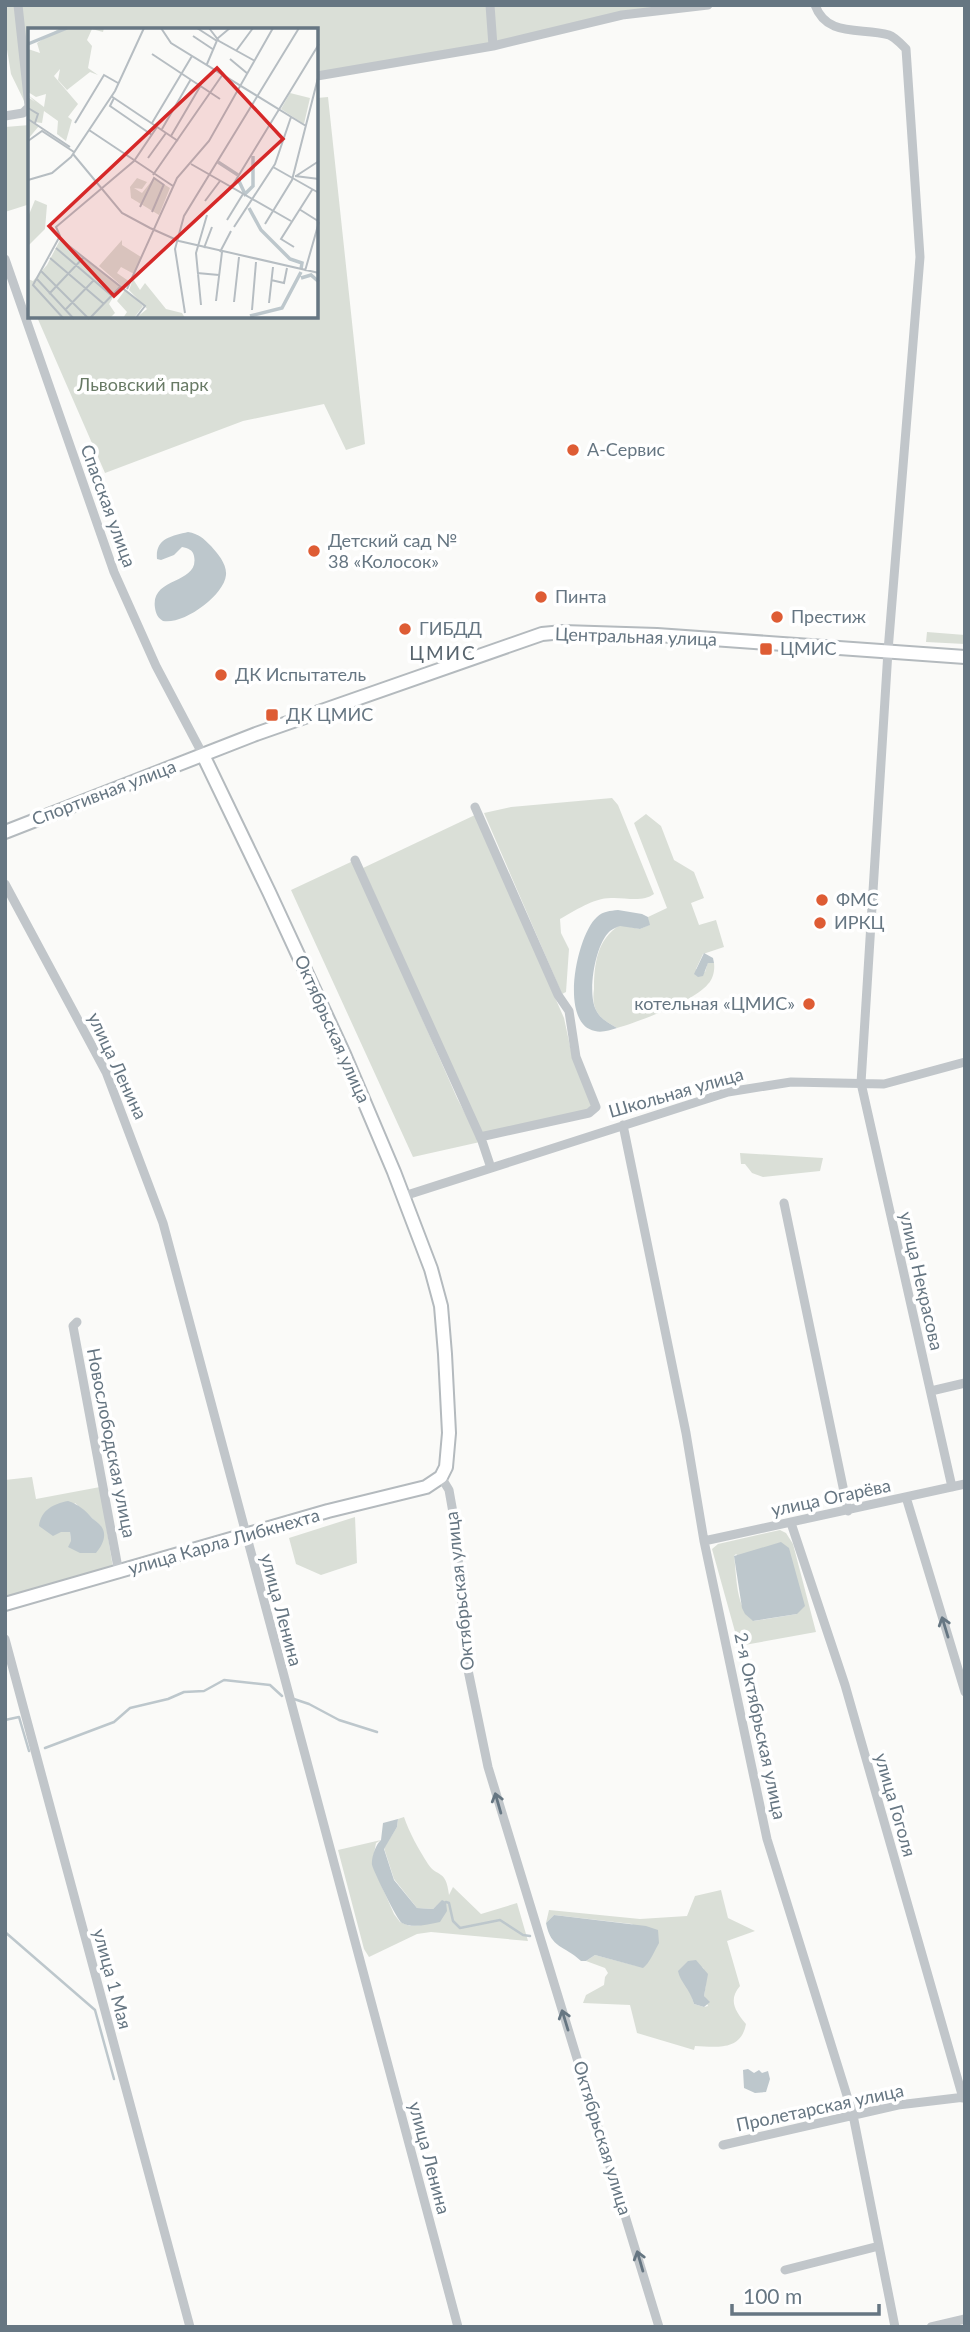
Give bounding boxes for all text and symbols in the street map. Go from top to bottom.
inset map [28,28,318,318]
park label: Львовский парк [76,373,209,395]
place label: A-Сервис [587,438,666,460]
street label: Спасская улица [77,441,141,570]
marker: A-Сервис [565,442,581,458]
place label: Детский сад № 38 «Колосок» [328,529,457,572]
marker: Детский сад № 38 «Колосок» [306,543,322,559]
place label: Пинта [555,585,607,607]
marker: Пинта [533,589,549,605]
place label: Престиж [791,605,866,627]
marker: Престиж [769,609,785,625]
place label: ГИБДД [419,617,482,639]
marker: ГИБДД [397,621,413,637]
street label: Центральная улица [555,622,717,650]
place label: ЦМИС [780,637,837,659]
district label: ЦМИС [409,641,477,664]
marker: ЦМИС [758,641,774,657]
place label: ДК Испытатель [235,663,366,685]
marker: ДК Испытатель [213,667,229,683]
place label: ДК ЦМИС [286,703,373,725]
marker: ДК ЦМИС [264,707,280,723]
street label: Спортивная улица [29,755,179,830]
place label: ФМС [836,888,879,910]
marker: ФМС [814,892,830,908]
place label: ИРКЦ [834,911,885,933]
marker: ИРКЦ [812,915,828,931]
street label: Октябрьская улица [290,951,375,1106]
place label: котельная «ЦМИС» [634,992,795,1014]
marker: котельная «ЦМИС» [801,996,817,1012]
street label: улица Ленина [84,1009,152,1123]
street label: Школьная улица [606,1062,746,1122]
street label: улица Некрасова [895,1209,949,1352]
street label: Новослободская улица [83,1346,141,1540]
street label: улица Огарёва [769,1474,893,1520]
street label: улица Карла Либкнехта [125,1503,322,1579]
street label: Октябрьская улица [440,1510,478,1672]
street label: улица Ленина [256,1551,308,1668]
one-way arrow [938,1616,951,1638]
street label: 2-я Октябрьская улица [730,1630,792,1821]
street label: улица Гоголя [871,1750,921,1859]
one-way arrow [491,1792,504,1814]
street label: улица 1 Мая [89,1926,137,2031]
one-way arrow [558,2010,571,2032]
street label: Октябрьская улица [569,2058,637,2217]
street label: Пролетарская улица [734,2079,905,2136]
street label: улица Ленина [404,2099,456,2216]
one-way arrow [632,2250,645,2272]
scale bar [732,2272,879,2316]
text: 100 m [743,2283,802,2308]

